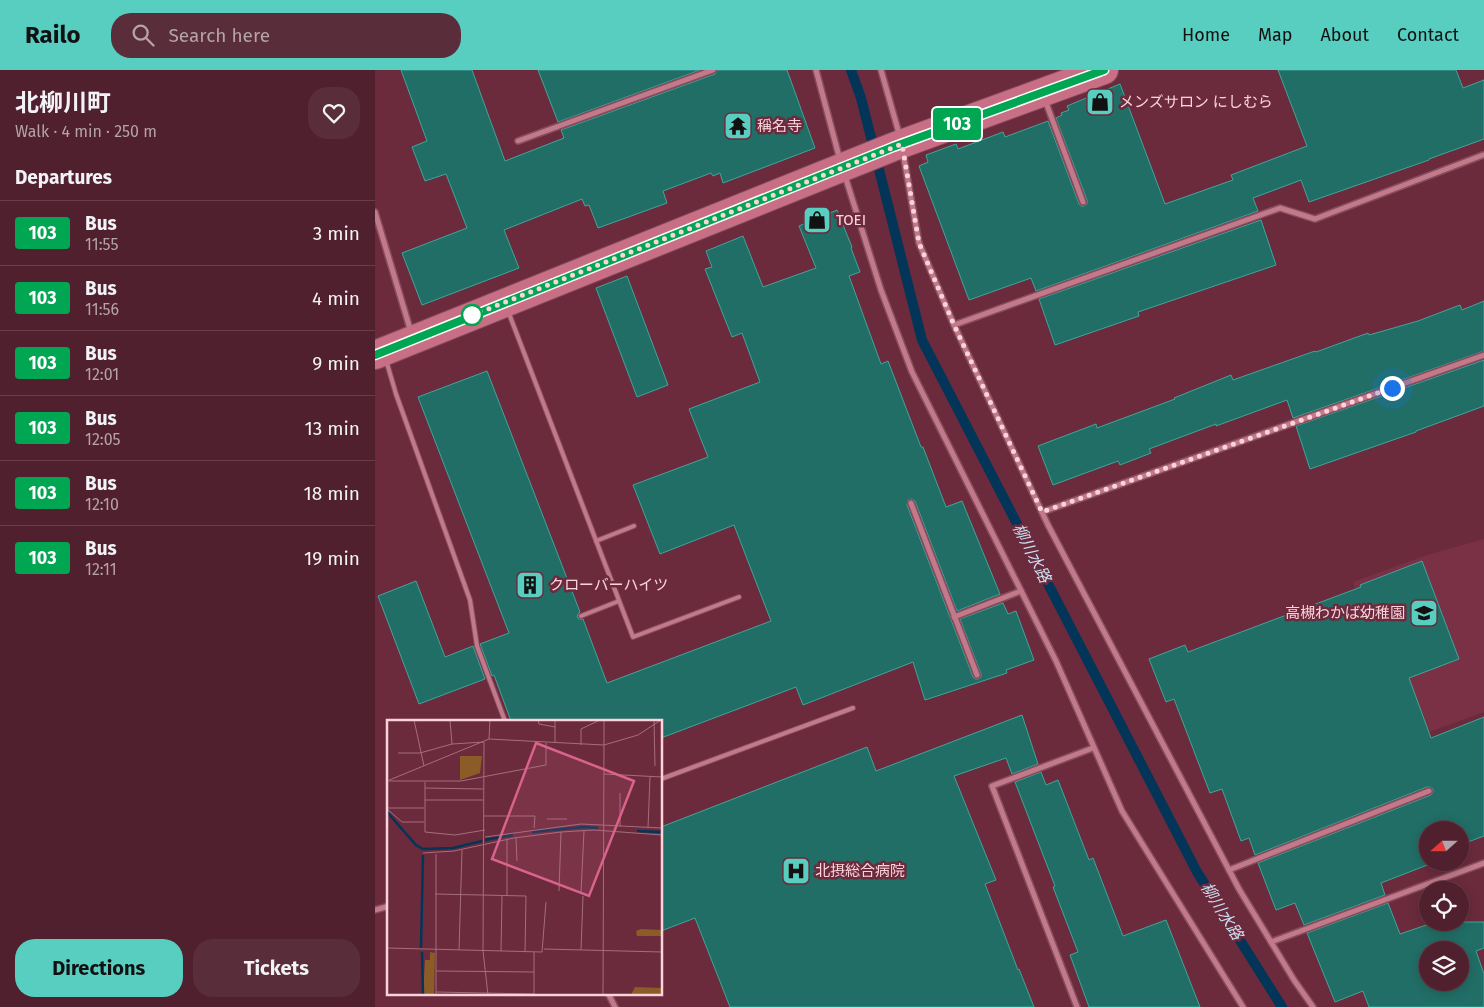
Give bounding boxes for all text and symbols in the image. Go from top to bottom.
search box [111,13,461,58]
text: Railo [25,21,81,49]
icon: search [129,21,157,49]
text: Search here [169,24,270,47]
text: Home [1182,24,1230,46]
text: Map [1258,24,1292,46]
text: About [1320,24,1369,46]
text: Contact [1397,24,1459,46]
button: heart [308,87,360,139]
shop icon: メンズサロン にしむら [1085,87,1115,117]
text: 北柳川町 [15,89,111,117]
place label: メンズサロン にしむら [1119,93,1273,111]
line badge: 103 [928,108,986,140]
temple icon: 稱名寺 [723,111,753,141]
text: 103 [943,113,971,135]
place label: 稱名寺 [757,117,802,135]
text: Walk · 4 min · 250 m [15,122,157,141]
text: Departures [15,166,112,189]
shop icon: TOEI [802,205,832,235]
place label: TOEI [836,211,866,229]
text: Bus [85,212,117,235]
text: 103 [28,222,57,244]
text: 3 min [313,222,360,245]
text: 11:55 [85,235,119,254]
text: Bus [85,277,117,300]
text: 103 [28,287,57,309]
text: 4 min [312,287,360,310]
text: 11:56 [85,300,119,319]
unlabelled marker [461,304,483,326]
text: Bus [85,342,117,365]
text: 103 [28,352,57,374]
text: 9 min [312,352,360,375]
text: 12:01 [85,365,119,384]
your location [1380,376,1405,401]
text: Bus [85,407,117,430]
text: 103 [28,417,57,439]
text: 13 min [304,417,360,440]
text: 12:05 [85,430,121,449]
text: Bus [85,472,117,495]
text: 103 [28,482,57,504]
text: 18 min [303,482,360,505]
text: 12:10 [85,495,119,514]
water label: 柳川水路 [1009,520,1056,588]
text: Bus [85,537,117,560]
text: 103 [28,547,57,569]
text: 19 min [304,547,360,570]
text: 12:11 [85,560,117,579]
building icon: クローバーハイツ [515,570,545,600]
place label: クローバーハイツ [549,576,668,594]
school or university icon: 高槻わかば幼稚園 [1409,598,1439,628]
place label: 高槻わかば幼稚園 [1285,604,1405,622]
inset map [387,720,663,994]
north arrow [1419,821,1469,871]
map controls [1419,821,1469,991]
hospital icon: 北摂総合病院 [781,856,811,886]
place label: 北摂総合病院 [815,862,905,880]
water label: 柳川水路 [1197,879,1248,945]
button: locate [1419,881,1469,931]
button: Directions [15,939,183,997]
button: Tickets [193,939,360,997]
button: layers [1419,941,1469,991]

